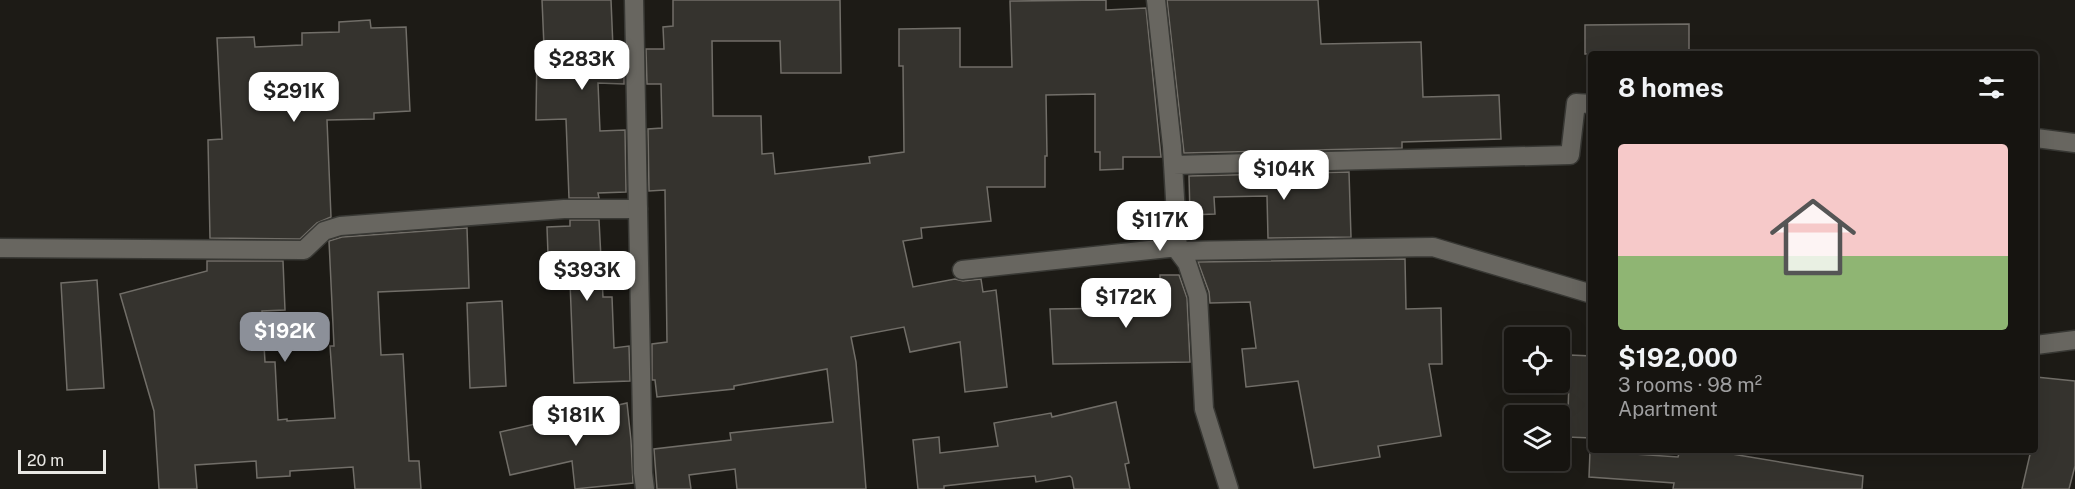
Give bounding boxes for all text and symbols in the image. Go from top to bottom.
pin: $283K [540,40,624,91]
text: $283K [548,47,616,71]
icon: filters [1975,71,2008,104]
pin: $291K [252,72,336,123]
text: 8 homes [1618,72,1724,103]
text: $291K [263,79,325,103]
pin: $104K [1242,150,1326,201]
text: $104K [1253,157,1315,181]
icon: home [1759,183,1867,291]
pin: $117K [1118,201,1202,252]
text: $117K [1131,208,1189,232]
pin: $393K [545,251,629,302]
text: $393K [553,258,621,282]
pin: $172K [1084,278,1168,329]
text: $172K [1095,285,1157,309]
pin: $192K [243,312,327,363]
text: $192K [254,319,316,343]
map controls [1504,327,1570,471]
button: locate [1504,327,1570,393]
text: $192,000 [1618,342,1738,373]
text: 3 rooms · 98 m² [1618,373,1762,397]
pin: $181K [534,396,618,447]
text: Apartment [1618,397,1718,421]
text: $181K [547,403,605,427]
button: layers [1504,405,1570,471]
scale bar [18,447,106,474]
text: 20 m [27,451,64,470]

